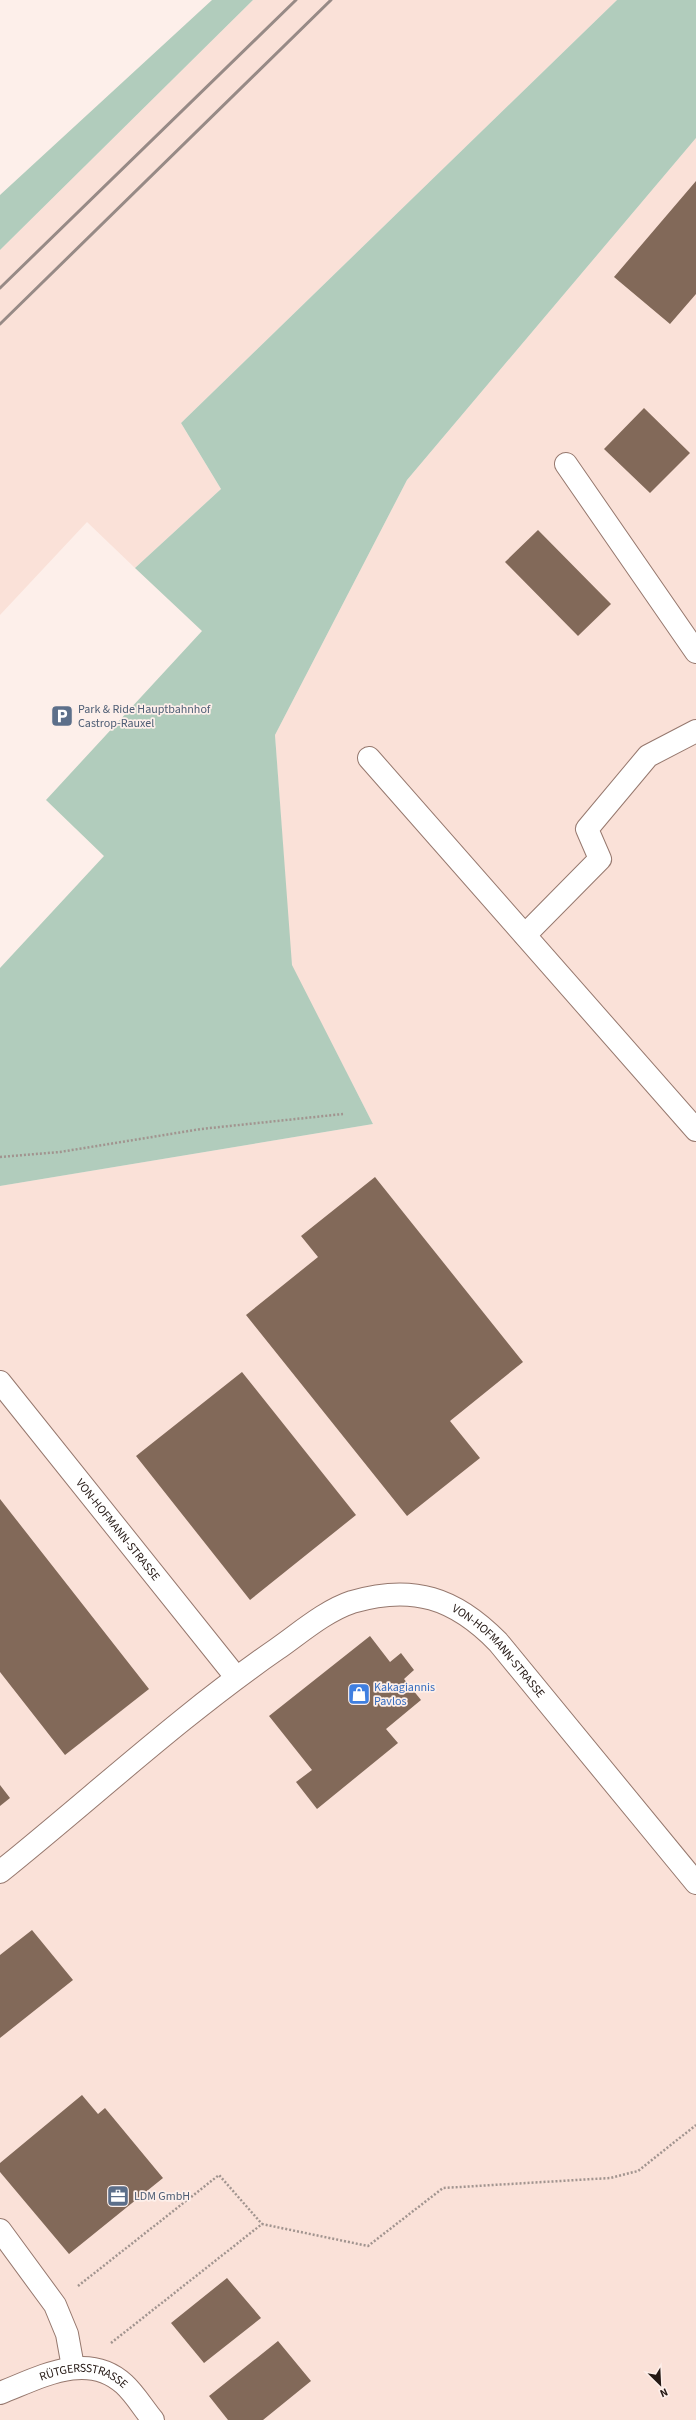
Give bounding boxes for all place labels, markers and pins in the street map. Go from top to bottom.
place label: Park & Ride Hauptbahnhof Castrop-Rauxel [78,701,211,732]
parking icon: Park & Ride Hauptbahnhof Castrop-Rauxel [49,703,75,729]
place label: Kakagiannis Pavlos [374,1679,435,1710]
shop icon: Kakagiannis Pavlos [346,1681,372,1707]
office icon: LDM GmbH [105,2183,131,2209]
place label: LDM GmbH [134,2188,190,2205]

